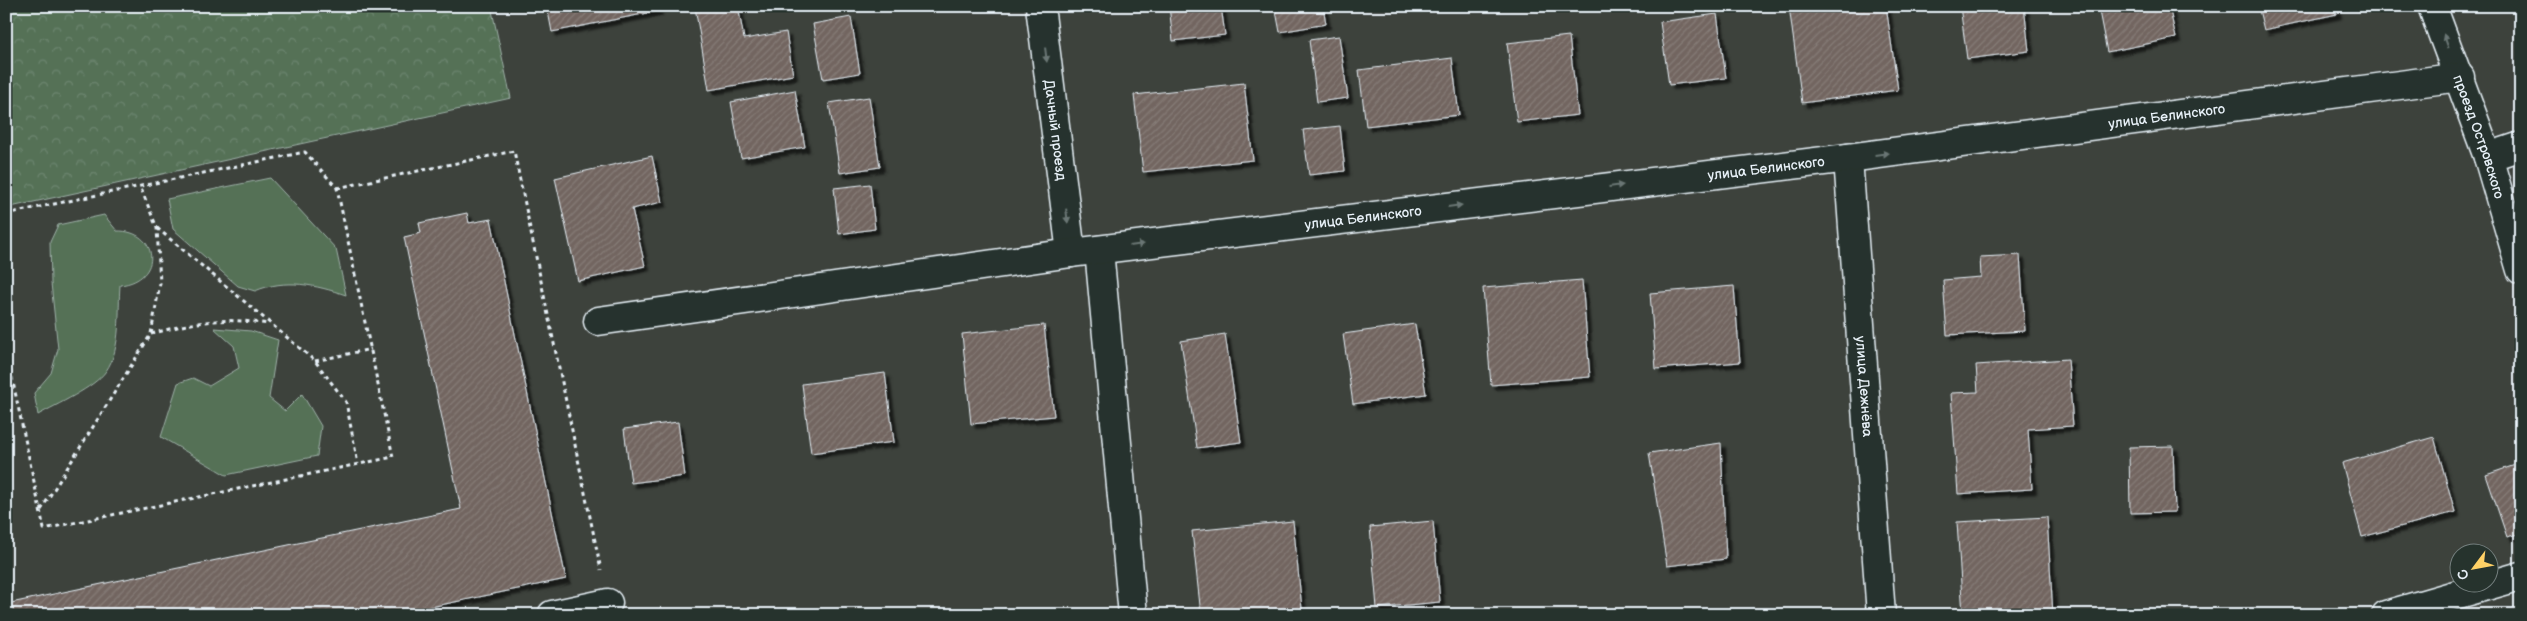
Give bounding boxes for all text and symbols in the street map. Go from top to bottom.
one-way arrow [2442,34,2450,49]
one-way arrow [1042,47,1050,63]
street label: проезд Островского [2449,73,2508,201]
street label: Дачный проезд [1040,79,1070,182]
street label: улица Белинского [2107,100,2226,132]
one-way arrow [1874,150,1890,158]
street label: улица Белинского [1707,153,1825,184]
one-way arrow [1608,182,1624,190]
street label: улица Белинского [1304,202,1422,233]
one-way arrow [1447,202,1463,210]
one-way arrow [1063,208,1071,224]
one-way arrow [1129,241,1145,249]
street label: улица Дежнёва [1852,335,1876,438]
north arrow [2450,544,2500,594]
text: С [2453,566,2473,583]

